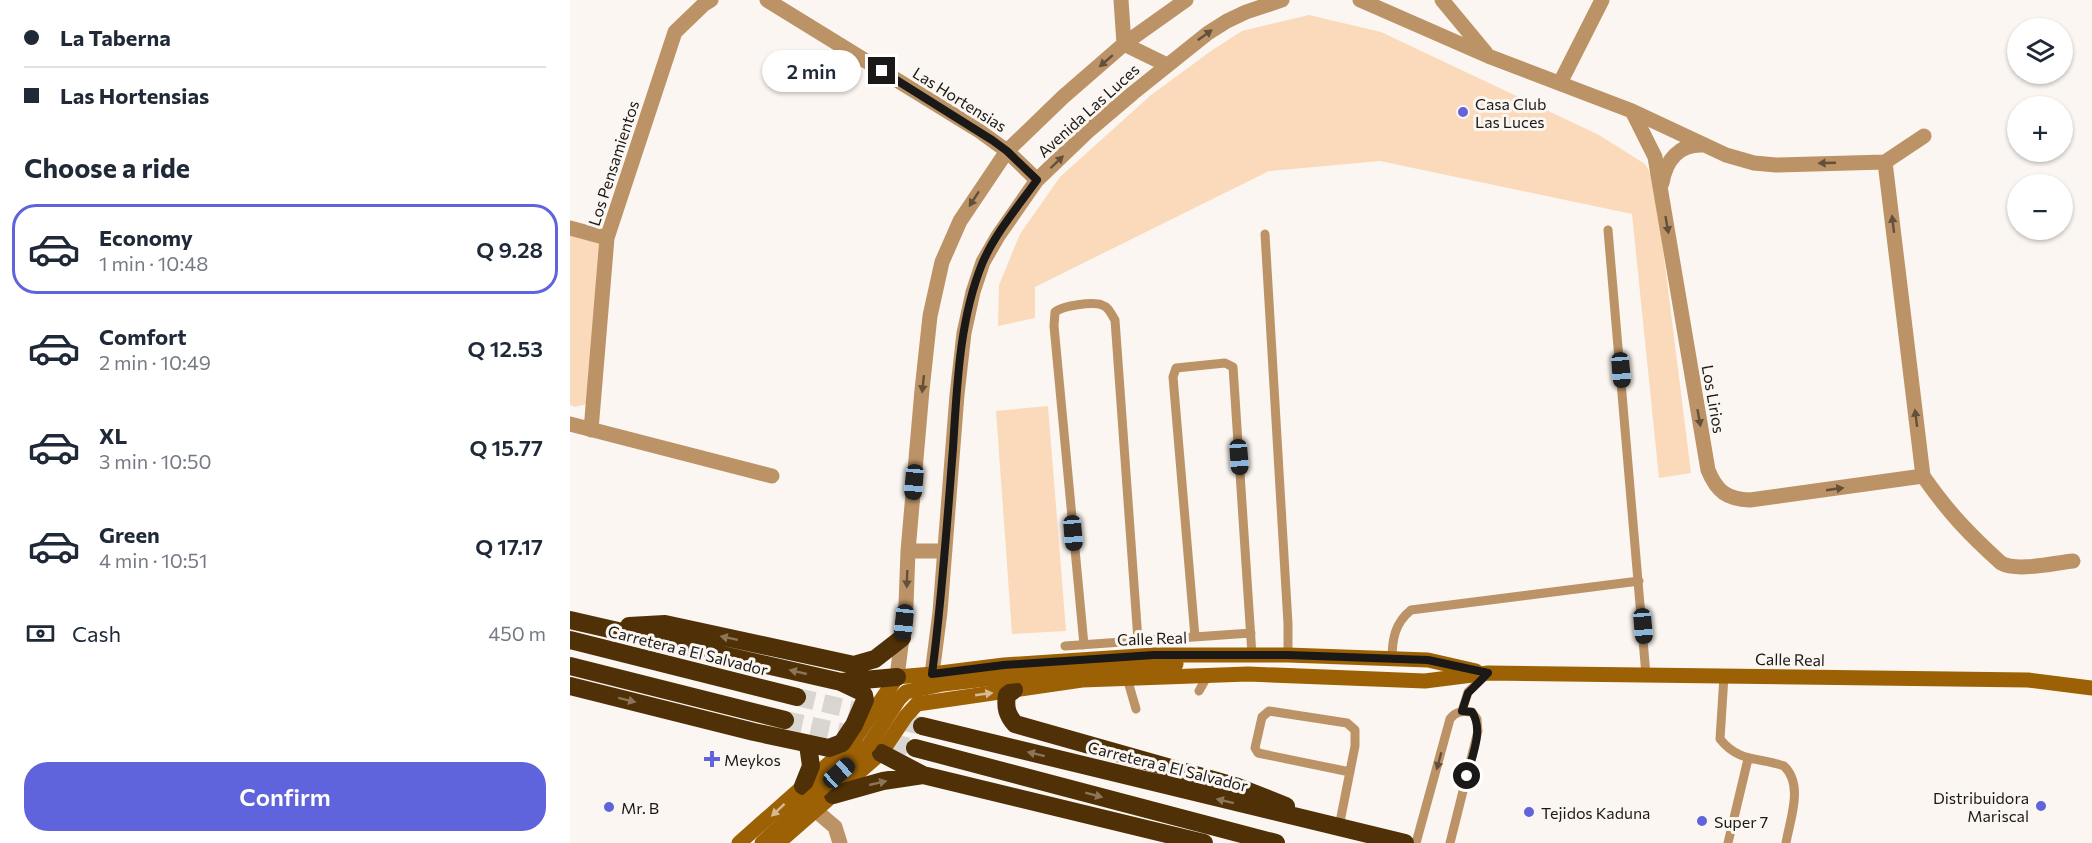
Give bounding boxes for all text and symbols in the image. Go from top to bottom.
map controls [2007,18,2073,240]
button: layers [2007,18,2073,84]
text: La Taberna [60,24,171,51]
one-way arrow [1198,30,1213,42]
callout: 2 min [762,50,861,92]
one-way arrow [1099,54,1114,67]
route end [868,57,895,84]
text: 2 min [787,59,836,83]
street label: Avenida Las Luces [1033,59,1143,161]
street label: Las Hortensias [910,63,1010,135]
text: Las Hortensias [60,82,209,109]
place label: Casa Club Las Luces [1475,94,1546,131]
button: + [2007,96,2073,162]
street label: Los Pensamientos [584,98,642,228]
marker: Casa Club Las Luces [1456,105,1470,119]
text: Choose a ride [24,151,190,184]
one-way arrow [1049,155,1063,169]
one-way arrow [1818,159,1837,168]
button: − [2007,174,2073,240]
one-way arrow [969,191,980,207]
one-way arrow [1888,215,1898,234]
one-way arrow [1663,216,1672,235]
icon: car [27,222,81,276]
text: Economy [99,224,193,251]
text: Q 9.28 [476,236,543,263]
text: 1 min · 10:48 [99,251,208,275]
icon: car [27,321,81,375]
text: Comfort [99,323,187,350]
text: Q 12.53 [468,335,543,362]
text: 2 min · 10:49 [99,350,211,374]
car [1610,351,1632,389]
street label: Los Lirios [1699,363,1729,435]
one-way arrow [918,375,927,394]
one-way arrow [1695,408,1704,427]
one-way arrow [1912,408,1921,427]
icon: car [27,420,81,474]
text: XL [99,422,127,449]
text: Q 15.77 [469,434,543,461]
car [1229,438,1249,476]
text: 3 min · 10:50 [99,449,212,473]
car [903,463,925,501]
one-way arrow [1825,484,1844,493]
car [1062,514,1084,552]
icon: car [27,519,81,573]
text: Green [99,521,160,548]
text: Q 17.17 [475,533,543,560]
text: 4 min · 10:51 [99,548,208,572]
one-way arrow [902,569,912,588]
car [893,603,915,641]
car [1632,607,1654,645]
icon: cash [24,617,57,650]
text: Cash [72,620,121,647]
text: 450 m [488,621,546,645]
street label: Carretera a El Salvador [606,621,771,679]
street label: Calle Real [1117,627,1187,649]
one-way arrow [719,633,738,643]
street label: Calle Real [1755,649,1825,669]
one-way arrow [789,666,807,676]
one-way arrow [975,689,994,698]
one-way arrow [617,696,636,706]
street label: Carretera a El Salvador [1086,737,1251,795]
one-way arrow [1027,749,1045,759]
place label: Meykos [724,750,781,769]
marker: Meykos [705,752,719,766]
one-way arrow [1434,752,1443,770]
car [820,754,858,792]
button: Confirm [24,762,546,831]
route start [1453,762,1480,789]
one-way arrow [868,777,887,787]
place label: Distribuidora Mariscal [1933,788,2029,825]
one-way arrow [1085,791,1103,800]
one-way arrow [1216,795,1235,805]
place label: Mr. B [621,798,659,817]
marker: Distribuidora Mariscal [2034,799,2048,813]
marker: Mr. B [602,800,616,814]
one-way arrow [770,803,785,817]
place label: Tejidos Kaduna [1541,803,1650,822]
marker: Tejidos Kaduna [1522,805,1536,819]
place label: Super 7 [1714,812,1768,831]
marker: Super 7 [1695,814,1709,828]

